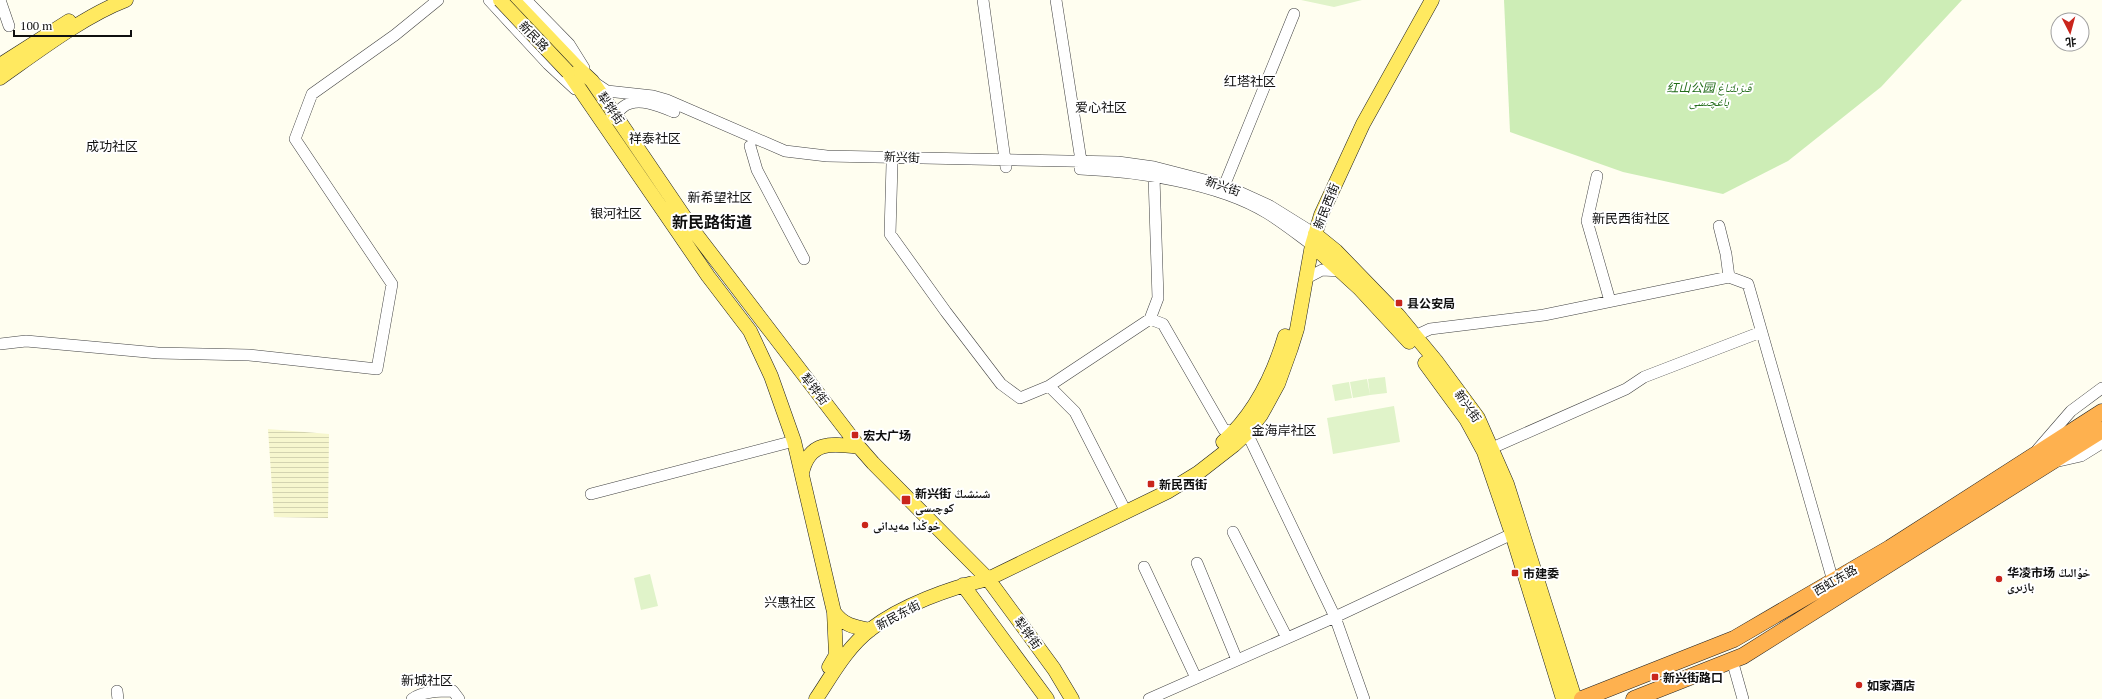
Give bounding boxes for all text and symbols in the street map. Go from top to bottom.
scale bar [14,12,131,38]
north arrow [2050,12,2090,52]
text: 100 m [20,18,53,33]
street label: 新民路 [516,18,552,54]
text: 北 [2065,34,2077,49]
district label: 红塔社区 [1224,72,1276,90]
park label: 红山公园 قىزىلتاغ باغچىسى [1666,80,1753,110]
street label: 犁铧街 [595,89,627,127]
district label: 爱心社区 [1075,98,1127,116]
district label: 祥泰社区 [629,129,681,147]
district label: 成功社区 [86,137,138,155]
street label: 新兴街 [884,149,920,165]
street label: 新兴街 [1204,173,1242,199]
street label: 新民西街 [1310,181,1342,231]
district label: 新希望社区 [687,188,753,206]
district label: 银河社区 [590,204,642,222]
district label: 新民西街社区 [1592,209,1670,227]
district label: 新民路街道 [672,211,752,233]
place label: 县公安局 [1407,296,1455,311]
marker: 县公安局 [1394,298,1404,308]
street label: 犁铧街 [798,370,832,408]
street label: 新兴街 [1452,387,1484,425]
district label: 金海岸社区 [1251,421,1317,439]
place label: 宏大广场 [863,428,911,443]
marker: 宏大广场 [850,430,860,440]
place label: 新民西街 [1159,477,1207,492]
marker: 新民西街 [1146,479,1156,489]
place label: 新兴街 شىنشىڭ كوچىسى [915,486,990,516]
marker: 新兴街 شىنشىڭ كوچىسى [900,494,912,506]
place label: خوڭدا مەيدانى [873,518,941,534]
marker: خوڭدا مەيدانى [860,520,870,530]
street label: 西虹东路 [1810,562,1860,598]
place label: 华凌市场 خۇالىڭ بازىرى [2007,565,2091,595]
place label: 市建委 [1523,566,1559,581]
marker: 市建委 [1510,568,1520,578]
marker: 华凌市场 خۇالىڭ بازىرى [1994,574,2004,584]
district label: 兴惠社区 [764,593,816,611]
street label: 新民东街 [873,597,923,633]
street label: 犁铧街 [1011,614,1045,652]
place label: 新兴街路口 [1663,670,1723,685]
district label: 新城社区 [401,671,453,689]
marker: 新兴街路口 [1650,672,1660,682]
place label: 如家酒店 [1867,678,1915,693]
marker: 如家酒店 [1854,680,1864,690]

